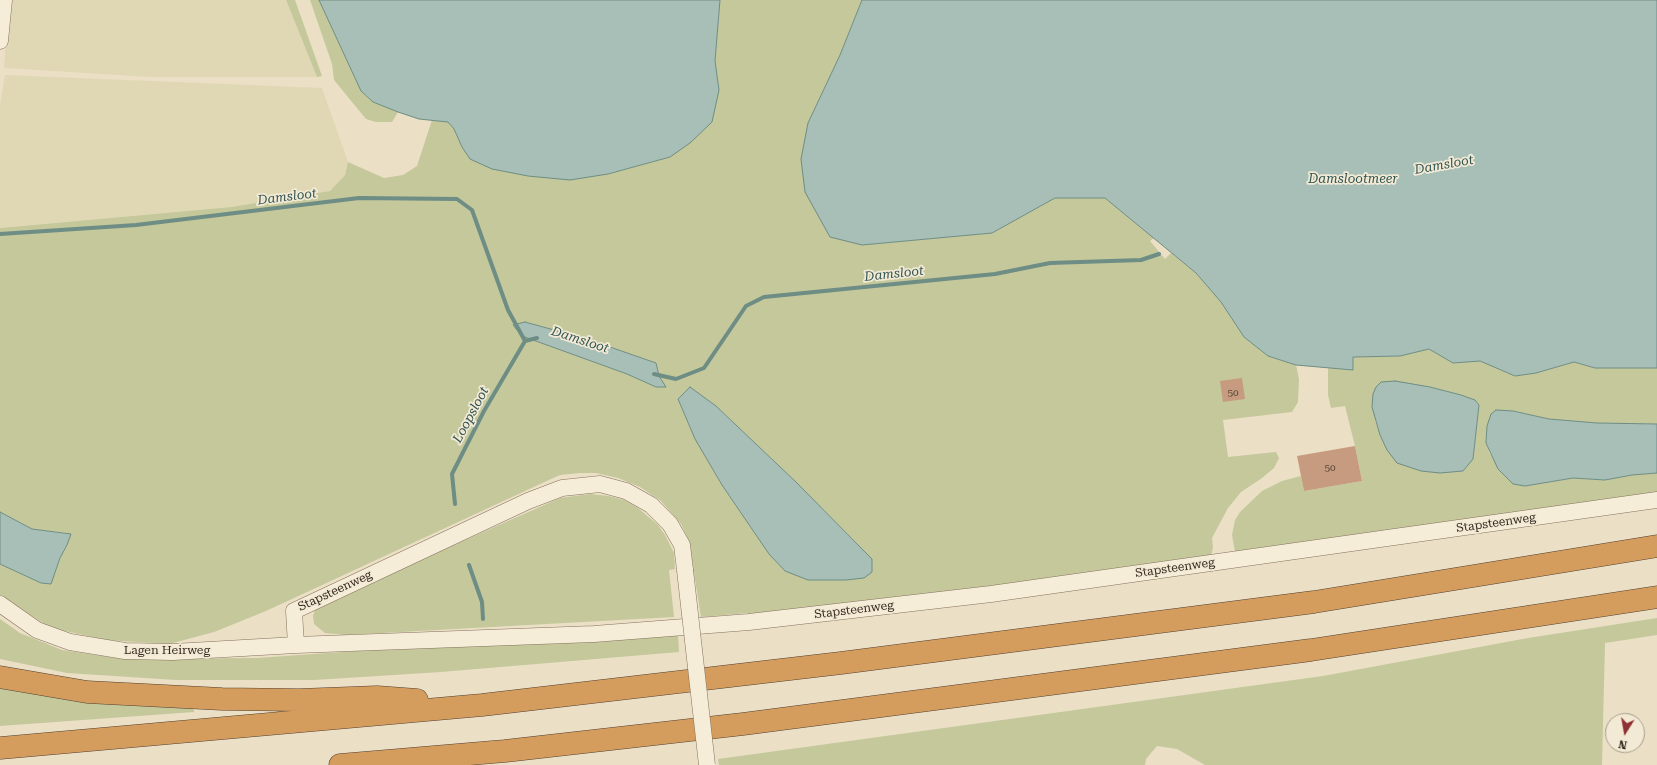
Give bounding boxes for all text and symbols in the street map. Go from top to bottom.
water label: Damsloot [1413,152,1475,178]
water label: Damslootmeer [1308,171,1398,187]
water label: Damsloot [256,186,318,208]
water label: Damsloot [864,263,924,285]
water label: Damsloot [549,323,611,357]
water label: Loopsloot [450,384,492,446]
house number: 50 [1227,387,1239,399]
house number: 50 [1324,462,1336,474]
street label: Stapsteenweg [1455,510,1537,536]
street label: Stapsteenweg [1134,555,1216,581]
street label: Stapsteenweg [296,568,374,614]
street label: Stapsteenweg [813,598,895,622]
street label: Lagen Heirweg [124,643,210,657]
north arrow [1605,713,1645,753]
text: N [1617,737,1628,751]

